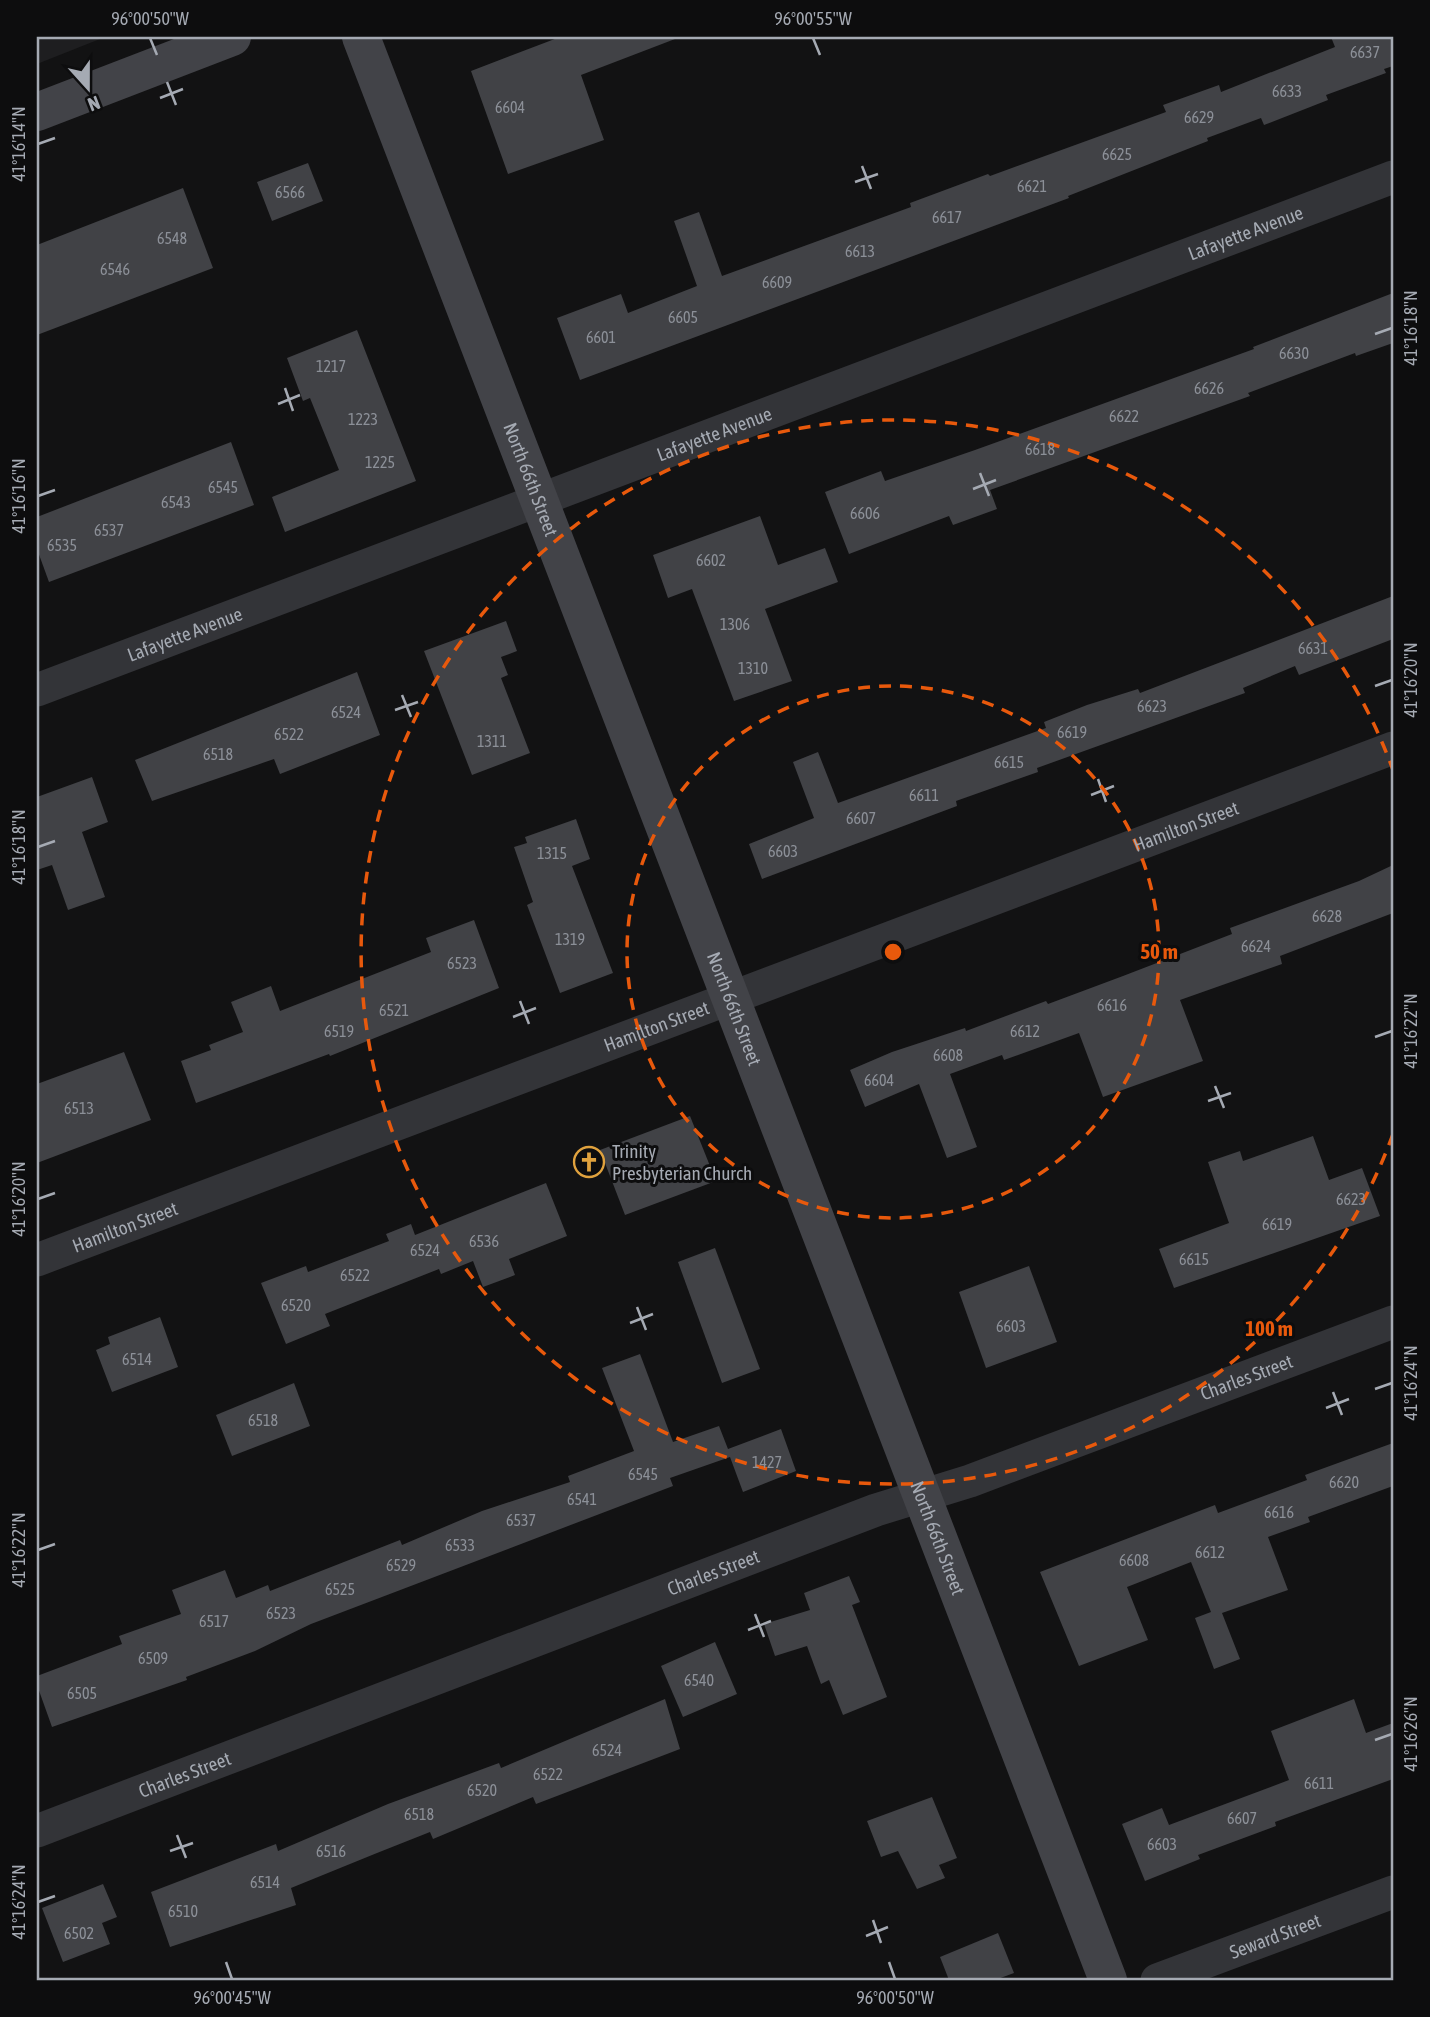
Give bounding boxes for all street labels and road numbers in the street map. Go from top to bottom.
street label: Lafayette Avenue [1185,201,1306,265]
street label: Lafayette Avenue [654,402,775,466]
street label: North 66th Street [499,420,563,539]
street label: Lafayette Avenue [124,602,245,666]
street label: Hamilton Street [1130,796,1242,856]
street label: North 66th Street [703,949,766,1069]
street label: Hamilton Street [601,996,712,1056]
street label: Hamilton Street [69,1197,181,1257]
street label: Charles Street [1197,1350,1296,1404]
street label: North 66th Street [906,1478,970,1598]
street label: Charles Street [664,1545,762,1600]
street label: Charles Street [135,1747,234,1802]
street label: Seward Street [1227,1909,1324,1963]

